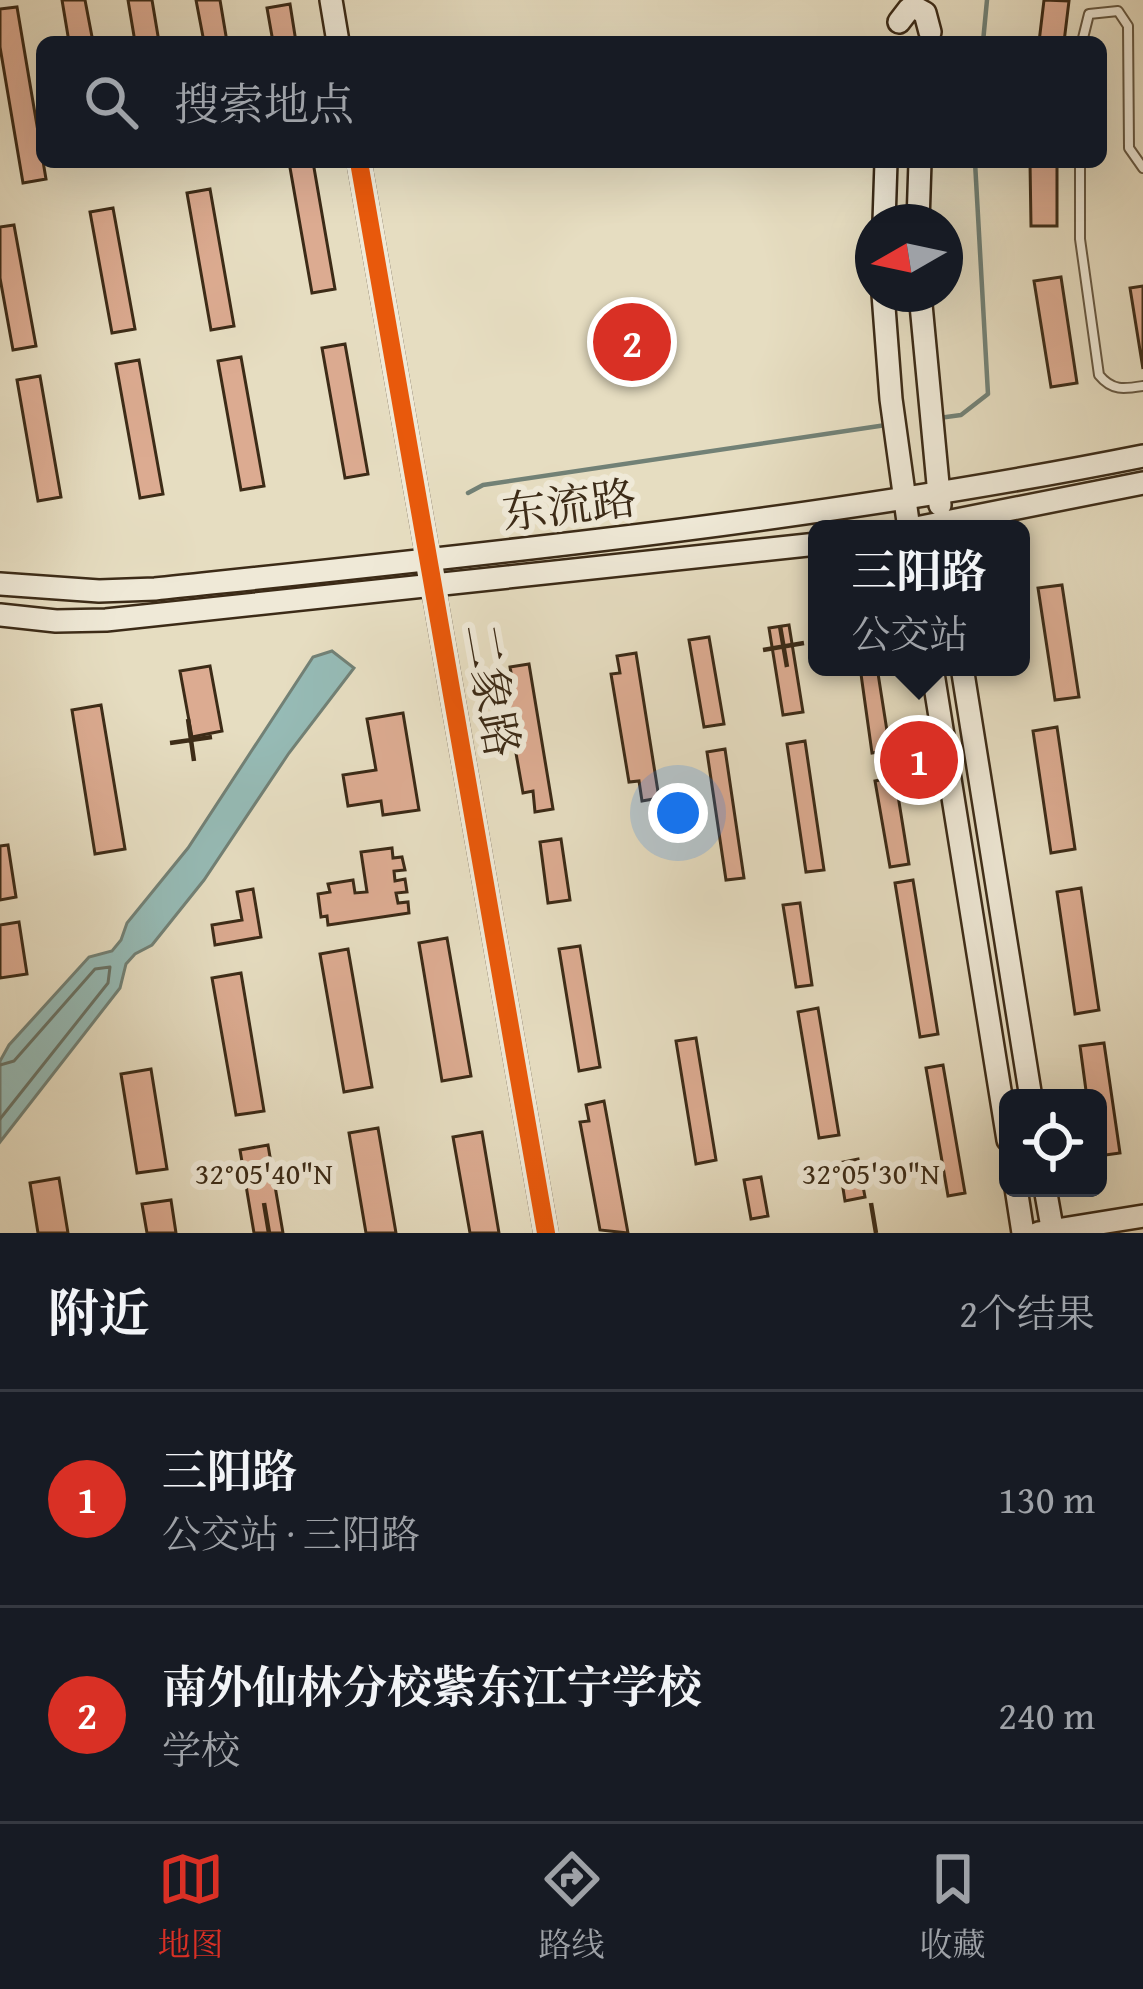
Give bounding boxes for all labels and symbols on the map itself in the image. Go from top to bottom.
north arrow [855,204,963,312]
pin: 2 [593,297,671,387]
street label: 东流路 [498,464,640,545]
street label: 二象路 [449,618,536,762]
pin: 1 [880,715,958,805]
your location [648,783,708,843]
text: 32°05'40"N [195,1151,333,1195]
text: 32°05'30"N [802,1151,940,1195]

